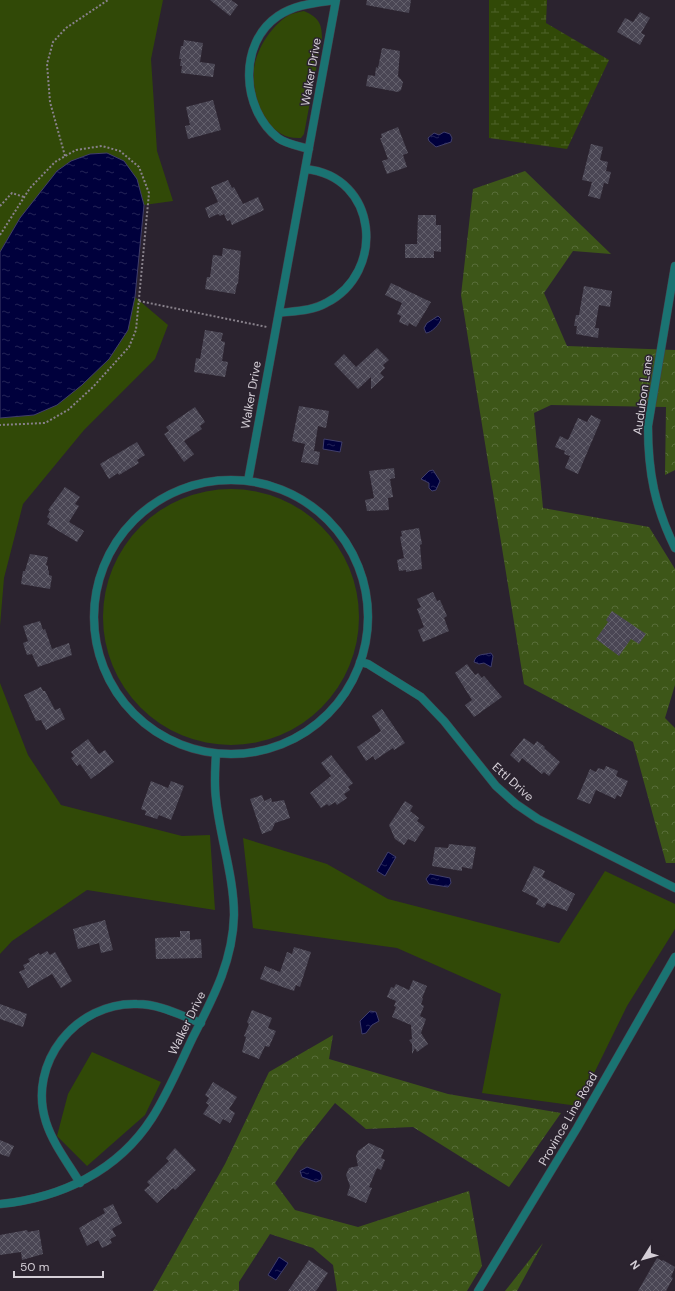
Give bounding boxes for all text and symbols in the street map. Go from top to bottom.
street label: Walker Drive [297,37,325,107]
street label: Audubon Lane [629,354,657,436]
street label: Walker Drive [237,360,265,430]
street label: Ettl Drive [489,759,537,805]
street label: Walker Drive [165,988,209,1057]
street label: Province Line Road [535,1070,601,1168]
north arrow [623,1239,663,1279]
scale bar [14,1253,103,1279]
text: N [627,1258,643,1272]
text: 50 m [20,1259,49,1275]

